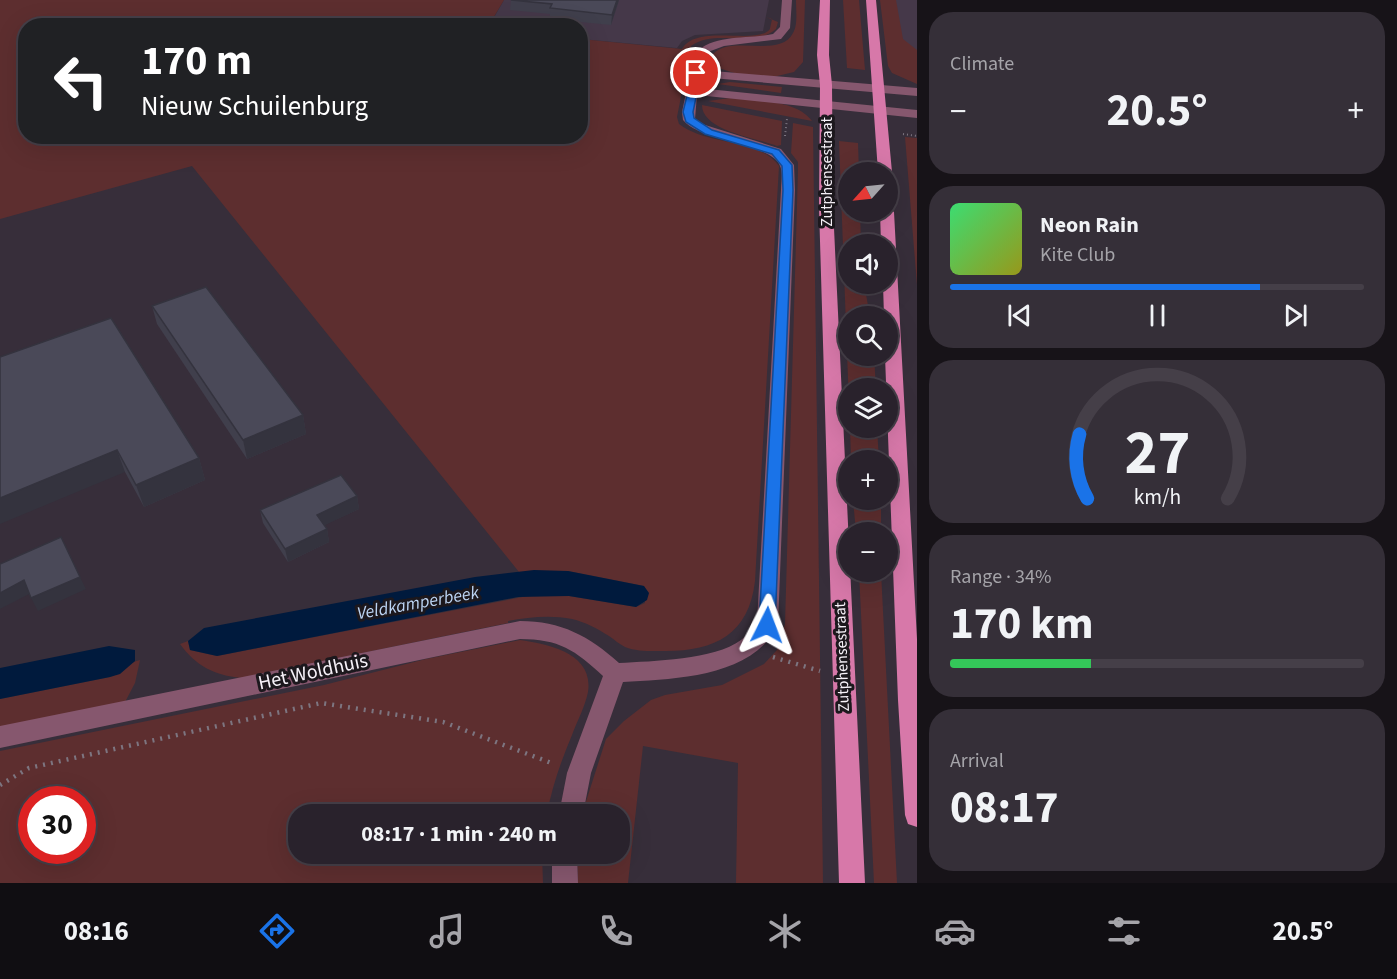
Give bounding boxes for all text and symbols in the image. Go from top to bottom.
text: 170 m [141,31,252,91]
icon: left [42,42,120,120]
pin [670,47,721,98]
text: Climate [950,50,1014,78]
icon: arrive [679,56,712,89]
text: 20.5° [1106,79,1208,143]
text: Nieuw Schuilenburg [141,87,368,126]
text: − [950,88,966,135]
text: + [1348,88,1364,135]
street label: Zutphensestraat [816,117,838,227]
north arrow [838,162,898,222]
map controls [838,162,898,582]
text: Neon Rain [1040,209,1139,241]
button: sound [838,234,898,294]
text: Kite Club [1040,241,1115,269]
icon: previous [1003,299,1036,332]
icon: pause [1141,299,1174,332]
icon: next [1279,299,1312,332]
button: search [838,306,898,366]
button: layers [838,378,898,438]
text: 27 [1124,409,1190,498]
button: + [838,450,898,510]
text: km/h [1133,482,1181,513]
button: − [838,522,898,582]
text: Range · 34% [950,563,1051,591]
water label: Veldkamperbeek [355,580,481,626]
text: 170 km [950,592,1094,656]
position arrow [735,593,799,657]
street label: Zutphensestraat [829,601,855,712]
street label: Het Woldhuis [256,647,370,697]
text: Arrival [950,747,1004,775]
text: 08:17 [950,776,1059,840]
speed limit sign: 30 [18,786,96,864]
text: 08:17 · 1 min · 240 m [361,818,557,850]
icon: directions [256,910,298,952]
icon: music [426,910,468,952]
icon: phone [595,910,637,952]
icon: climate [764,910,806,952]
icon: car [934,910,976,952]
icon: filters [1103,910,1145,952]
text: 08:16 [64,912,129,951]
text: 20.5° [1273,912,1333,951]

